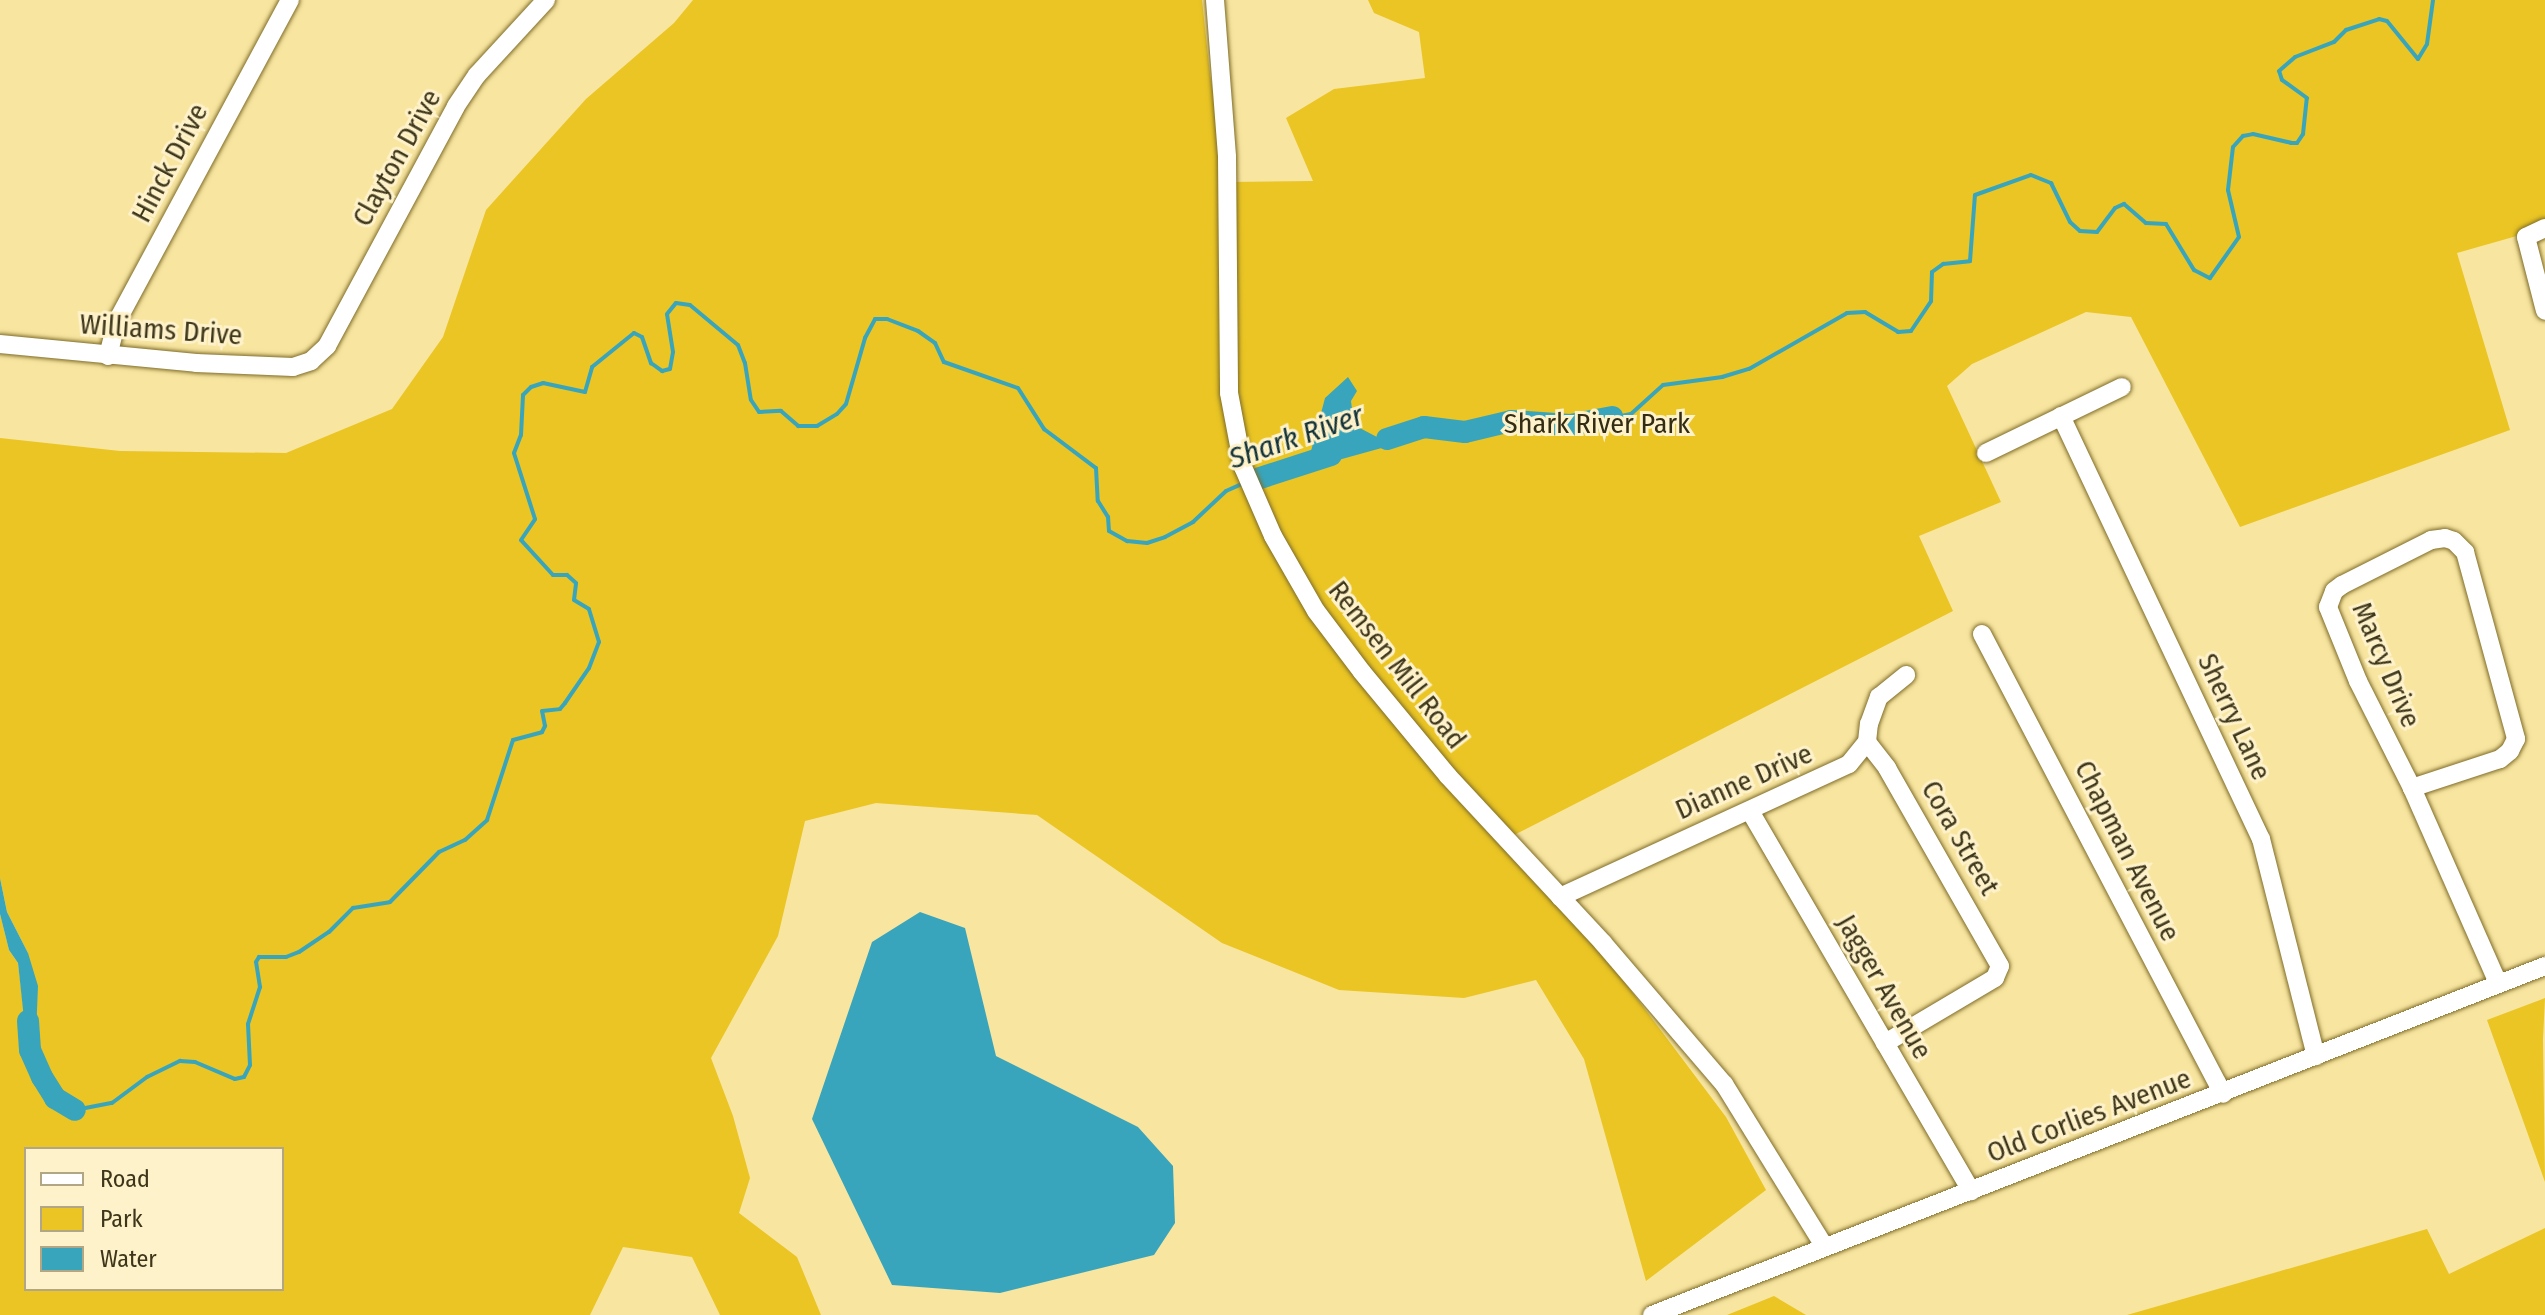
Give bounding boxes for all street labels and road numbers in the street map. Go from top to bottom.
street label: Clayton Drive [346,84,448,232]
street label: Hinck Drive [125,98,215,228]
street label: Williams Drive [79,308,243,352]
street label: Remsen Mill Road [1321,574,1473,756]
street label: Marcy Drive [2345,597,2427,733]
street label: Sherry Lane [2190,648,2278,786]
street label: Dianne Drive [1670,737,1818,827]
street label: Chapman Avenue [2067,755,2187,947]
street label: Cora Street [1914,775,2006,901]
street label: Jagger Avenue [1829,909,1939,1065]
street label: Old Corlies Avenue [1982,1062,2196,1170]

